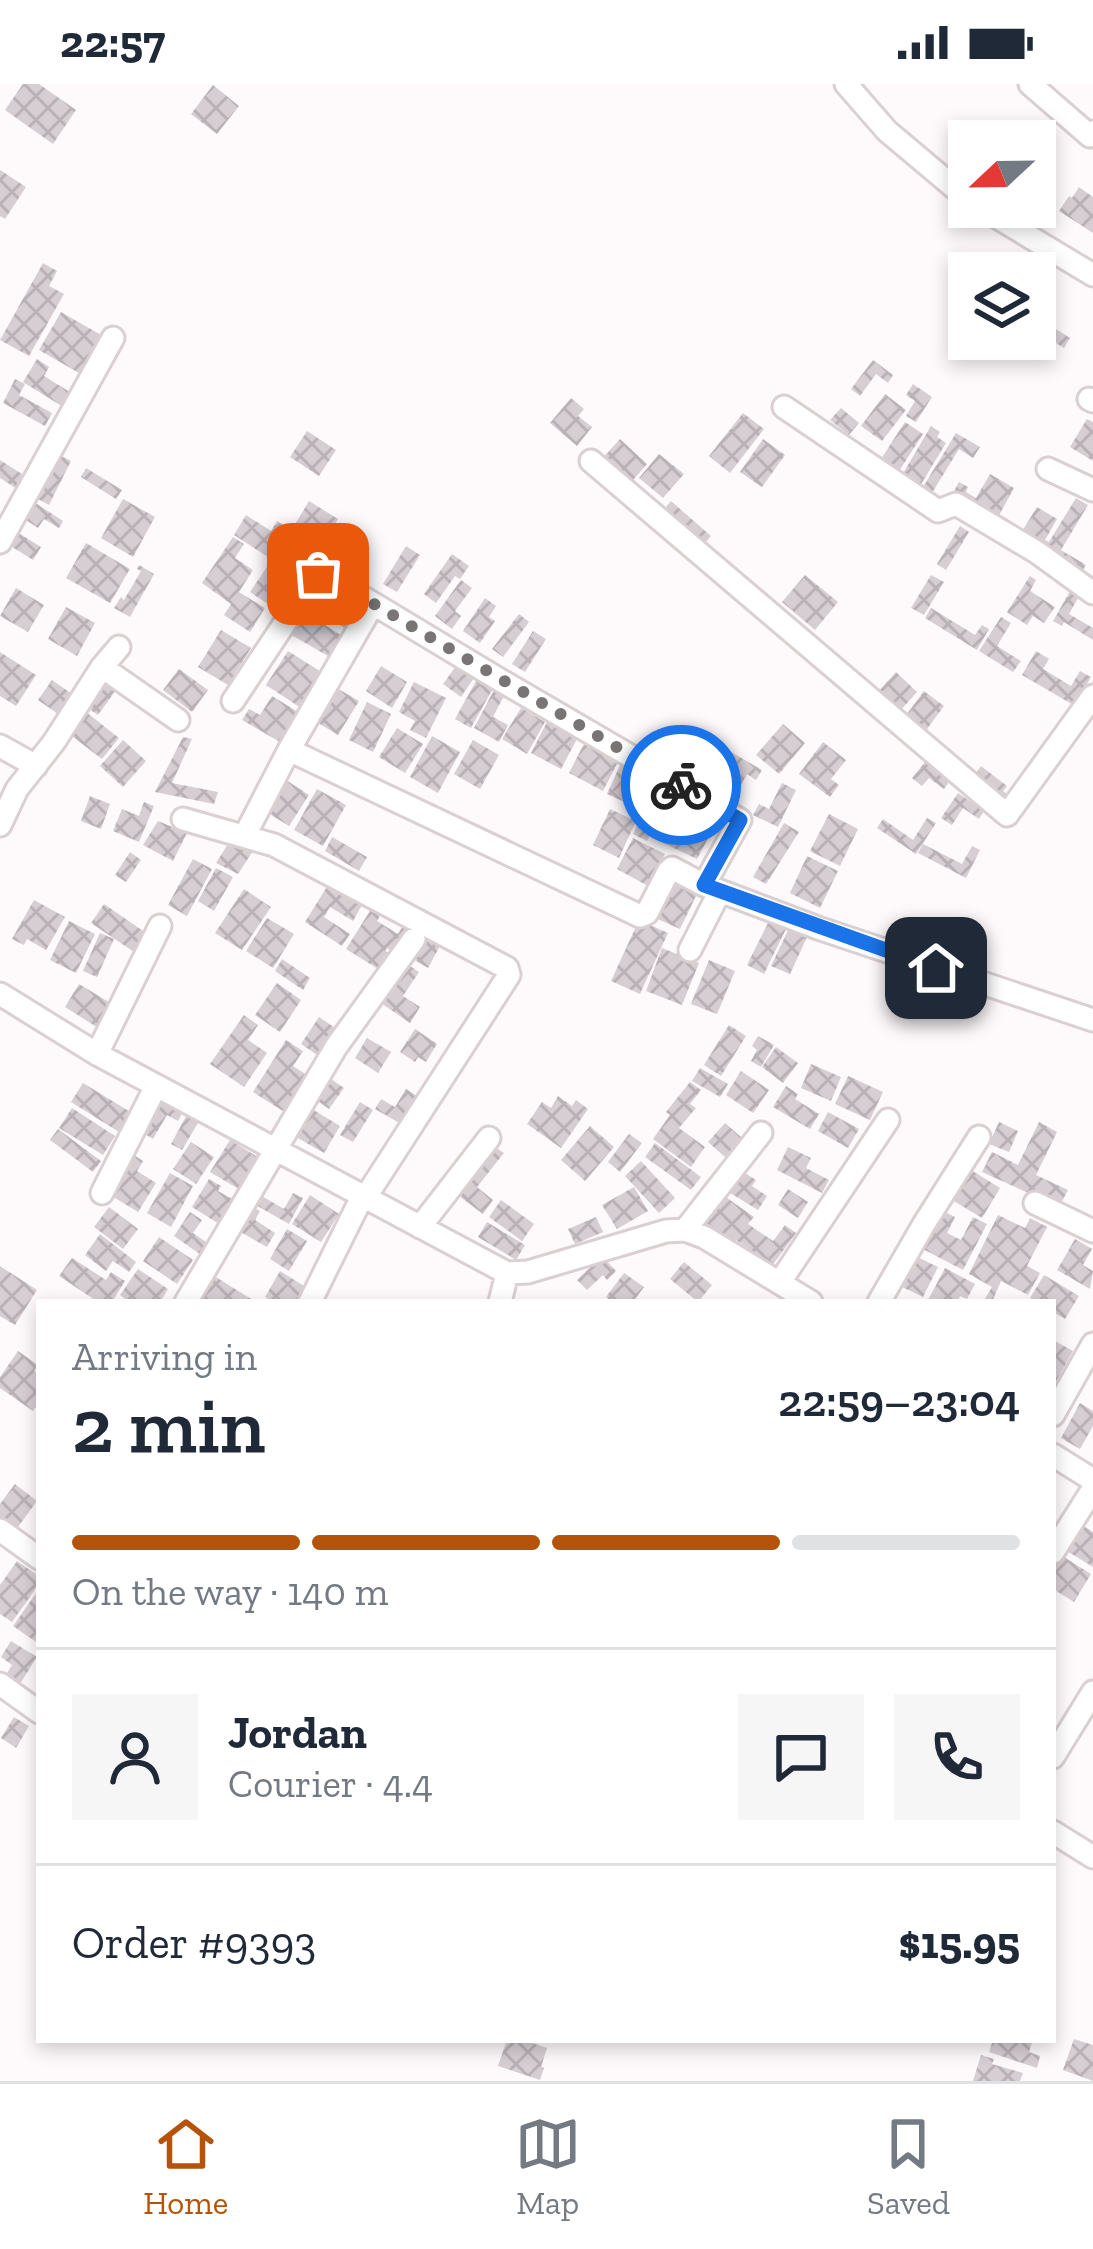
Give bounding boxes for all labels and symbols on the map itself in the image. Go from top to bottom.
north arrow [948,120,1056,228]
pin [267,523,369,625]
courier [621,725,741,845]
pin [885,917,987,1019]

